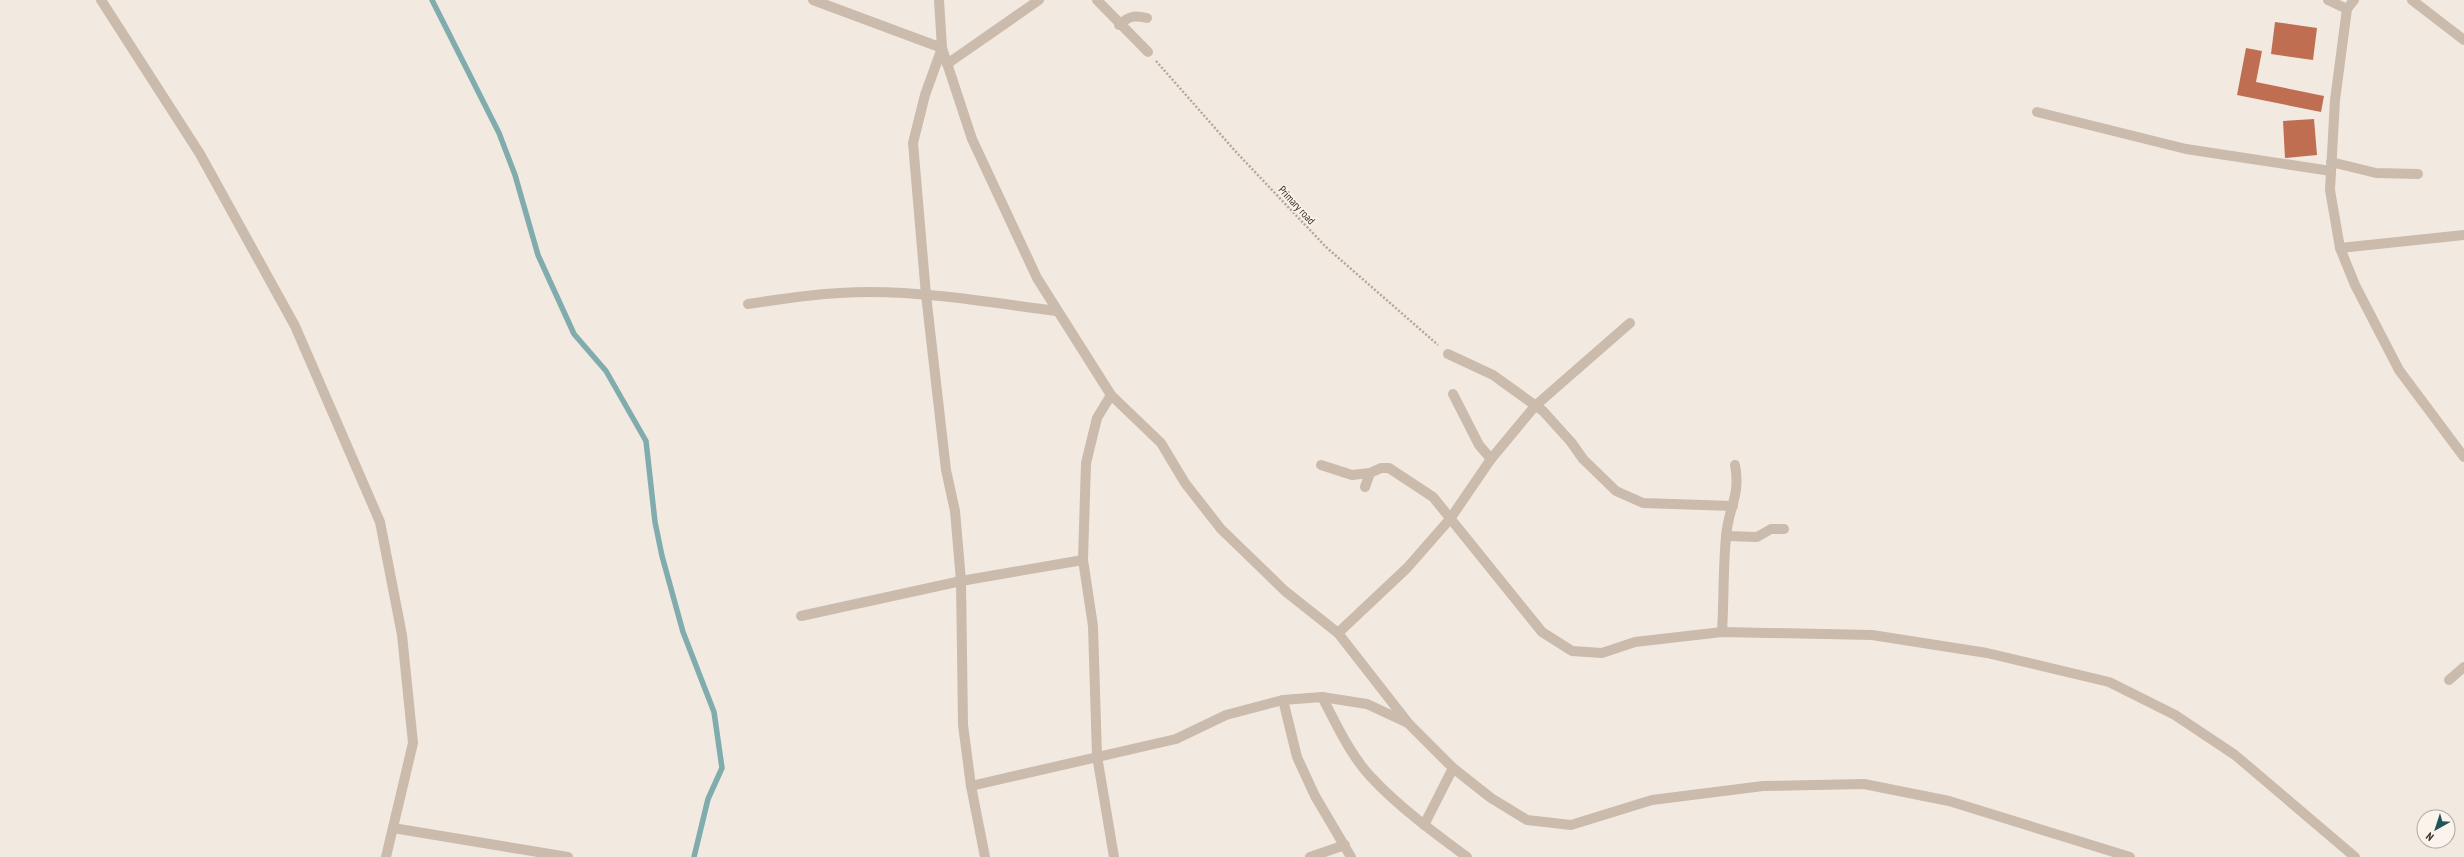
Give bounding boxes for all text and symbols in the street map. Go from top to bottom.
street label: Primary road [1276,183,1319,227]
north arrow [2416,809,2456,849]
text: N [2423,829,2436,844]

